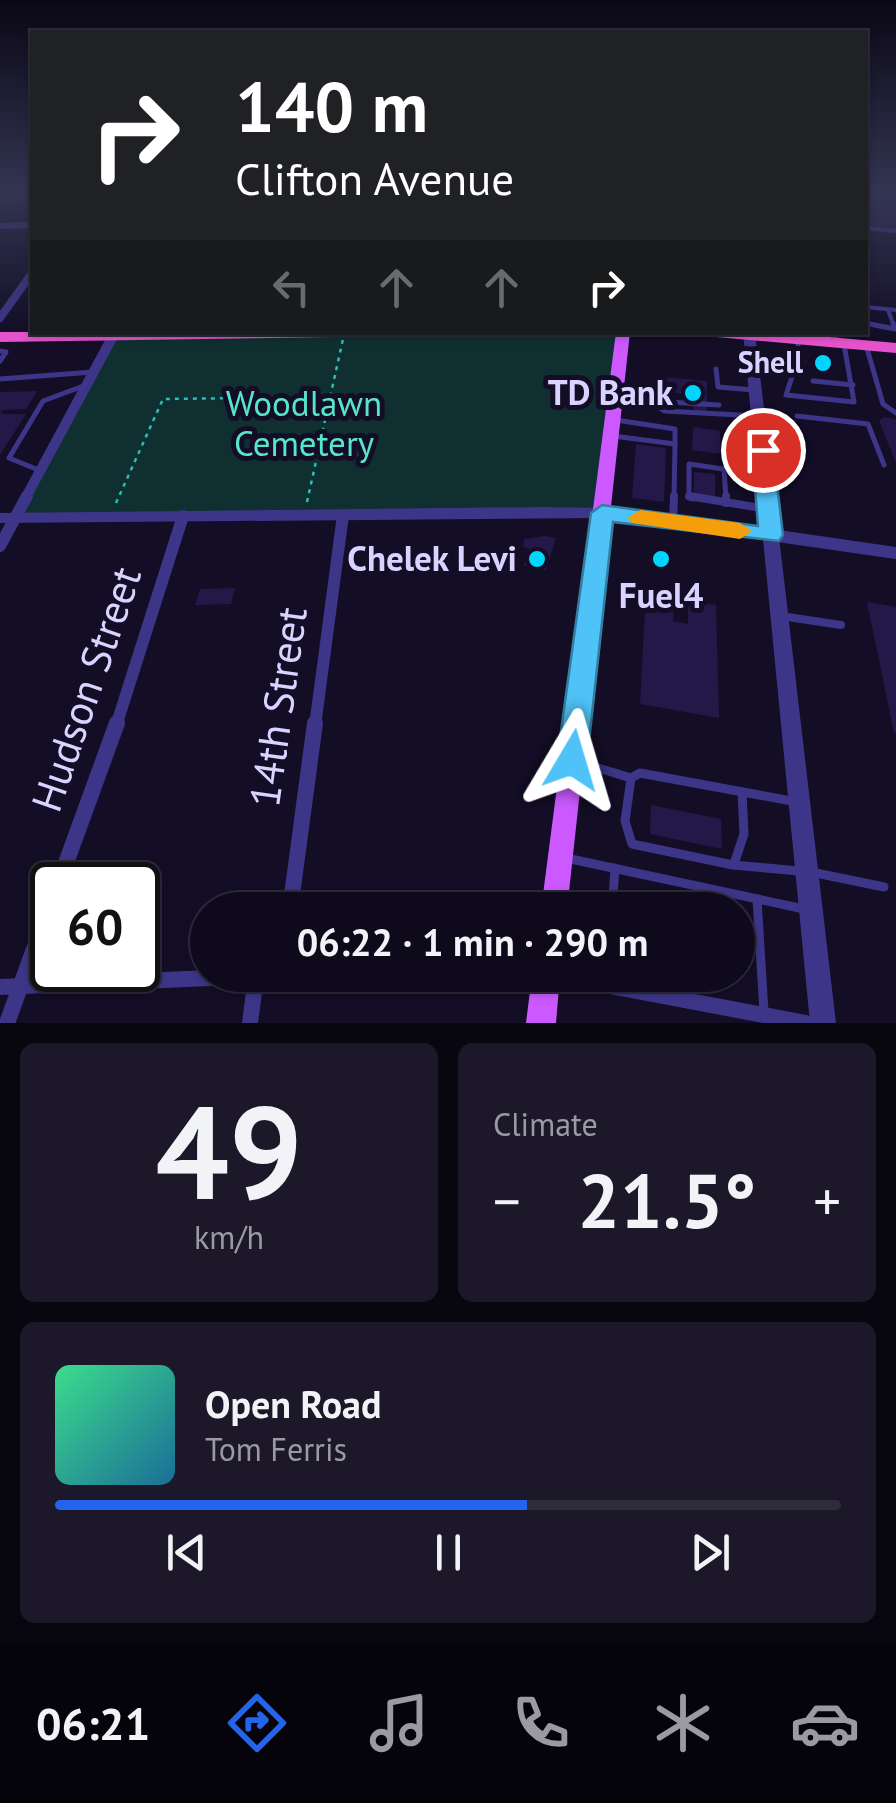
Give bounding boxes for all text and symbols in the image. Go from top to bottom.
text: 140 m [235,61,428,151]
icon: right [70,70,200,200]
text: Clifton Avenue [235,149,514,207]
icon: left [264,260,319,315]
icon: ahead [369,260,424,315]
icon: ahead [474,260,529,315]
icon: right [579,260,634,315]
place label: Shell [738,342,803,381]
marker: Shell [812,352,834,374]
place label: TD Bank [548,369,674,415]
park label: Woodlawn Cemetery [226,380,382,466]
marker: TD Bank [682,382,704,404]
pin [721,408,806,493]
icon: arrive [736,423,791,478]
place label: Chelek Levi [347,535,517,581]
marker: Chelek Levi [526,548,548,570]
marker: Fuel4 [650,548,672,570]
street label: Hudson Street [18,559,153,818]
place label: Fuel4 [619,572,703,618]
street label: 14th Street [236,603,319,811]
position arrow [520,708,624,812]
speed limit sign: 60 [30,862,160,992]
text: 06:22 · 1 min · 290 m [297,917,648,966]
text: 49 [155,1067,303,1235]
text: Climate [493,1103,598,1145]
text: 21.5° [578,1152,756,1249]
text: − [493,1165,521,1236]
text: + [813,1165,841,1236]
text: km/h [194,1216,264,1258]
text: Open Road [205,1379,381,1428]
text: Tom Ferris [205,1428,347,1470]
icon: previous [159,1525,214,1580]
icon: pause [421,1525,476,1580]
icon: next [683,1525,738,1580]
icon: directions [222,1688,292,1758]
icon: music [364,1688,434,1758]
icon: phone [506,1688,576,1758]
icon: climate [648,1688,718,1758]
icon: car [790,1688,860,1758]
text: 06:21 [36,1694,150,1752]

